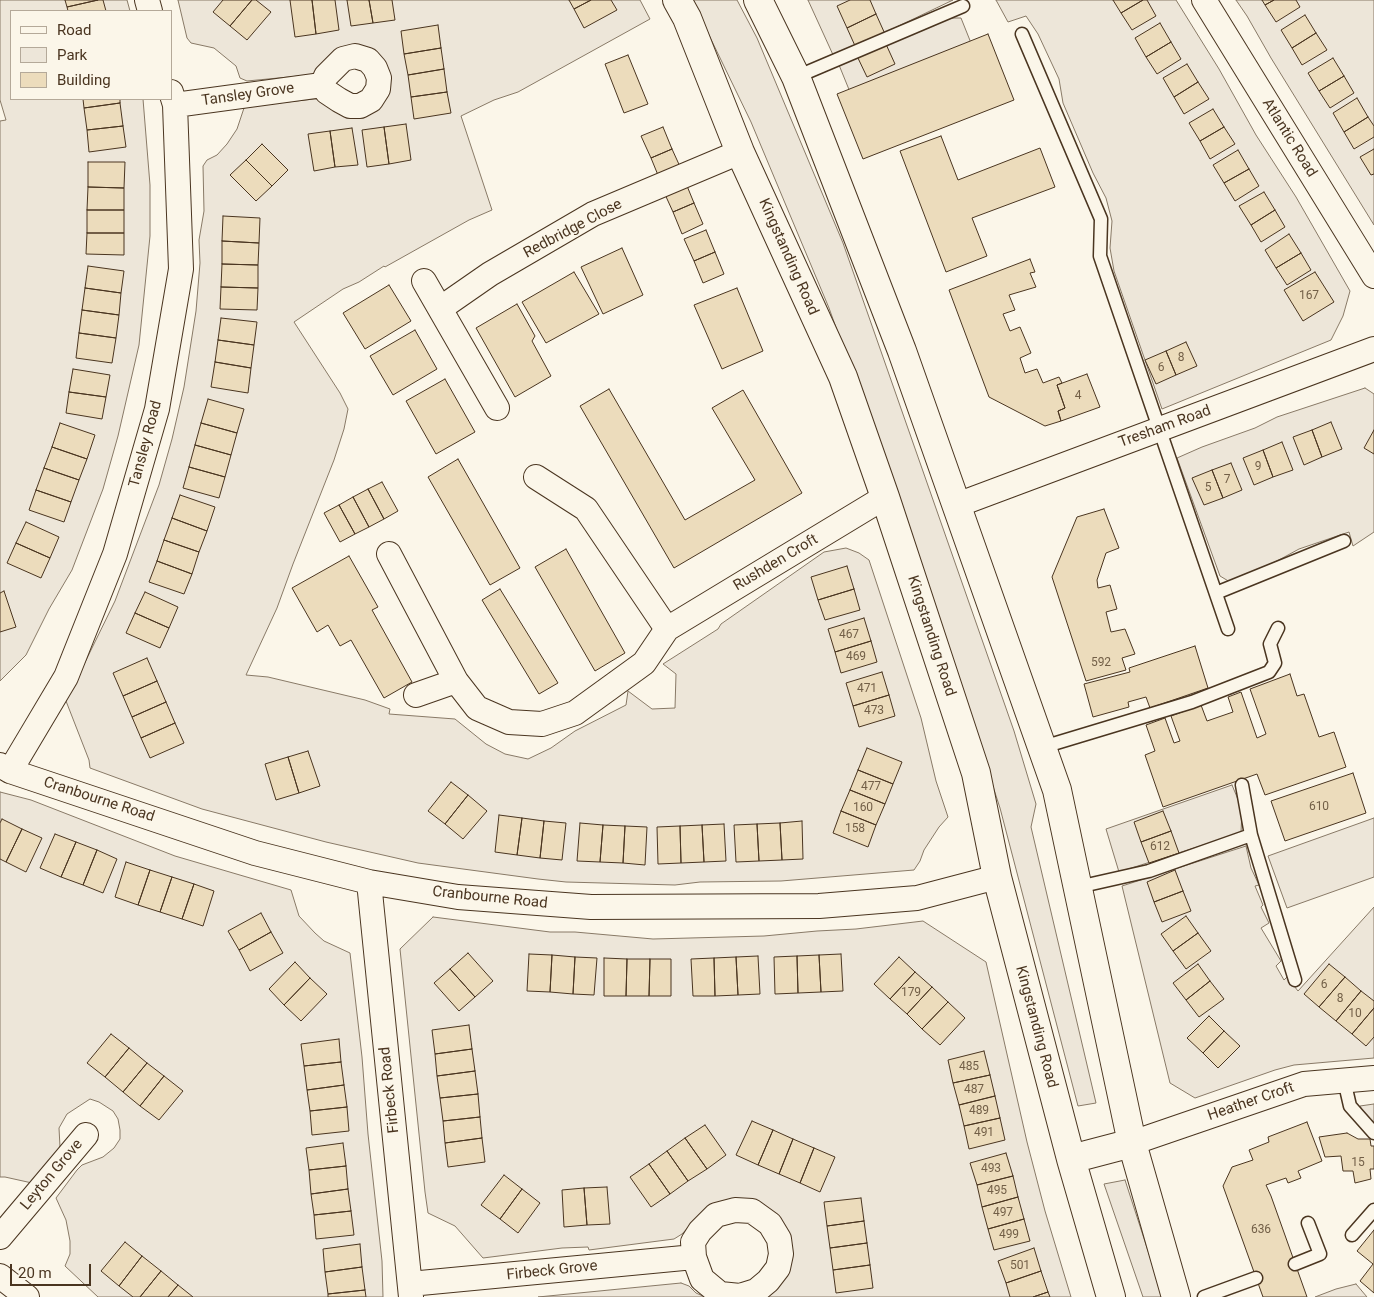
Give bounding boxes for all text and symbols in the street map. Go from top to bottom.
legend [10,10,172,100]
text: Road [57,21,91,39]
text: Park [57,46,87,64]
text: Building [57,71,111,89]
street label: Tansley Grove [201,80,295,110]
street label: Atlantic Road [1258,95,1320,181]
street label: Redbridge Close [521,195,625,263]
street label: Kingstanding Road [754,196,822,318]
house number: 167 [1299,289,1319,303]
house number: 8 [1178,351,1184,365]
house number: 6 [1158,361,1164,375]
house number: 4 [1075,389,1081,403]
street label: Tansley Road [126,399,166,489]
street label: Tresham Road [1116,402,1214,452]
house number: 9 [1255,460,1261,474]
house number: 7 [1224,473,1230,487]
house number: 5 [1205,481,1211,495]
street label: Rushden Croft [731,531,821,595]
street label: Kingstanding Road [903,573,959,699]
house number: 467 [839,628,859,642]
house number: 469 [846,650,866,664]
house number: 592 [1091,656,1111,670]
house number: 471 [857,682,877,696]
house number: 473 [864,704,884,718]
street label: Cranbourne Road [41,774,157,826]
house number: 477 [861,780,881,794]
house number: 610 [1309,800,1329,814]
house number: 160 [853,801,873,815]
house number: 158 [845,822,865,836]
house number: 612 [1150,840,1170,854]
street label: Cranbourne Road [432,883,548,913]
street label: Kingstanding Road [1011,964,1061,1090]
house number: 6 [1321,978,1327,992]
house number: 179 [901,986,921,1000]
house number: 8 [1337,992,1343,1006]
house number: 10 [1348,1007,1362,1021]
street label: Firbeck Road [377,1046,403,1134]
house number: 485 [959,1060,979,1074]
street label: Heather Croft [1205,1079,1297,1125]
house number: 487 [964,1083,984,1097]
house number: 489 [969,1104,989,1118]
house number: 491 [974,1126,994,1140]
street label: Leyton Grove [17,1136,87,1214]
house number: 15 [1351,1156,1365,1170]
house number: 493 [981,1162,1001,1176]
house number: 495 [987,1184,1007,1198]
house number: 497 [993,1206,1013,1220]
house number: 636 [1251,1223,1271,1237]
house number: 499 [999,1228,1019,1242]
scale bar [12,1254,94,1286]
street label: Firbeck Grove [506,1257,598,1285]
house number: 501 [1010,1259,1030,1273]
text: 20 m [18,1264,52,1282]

